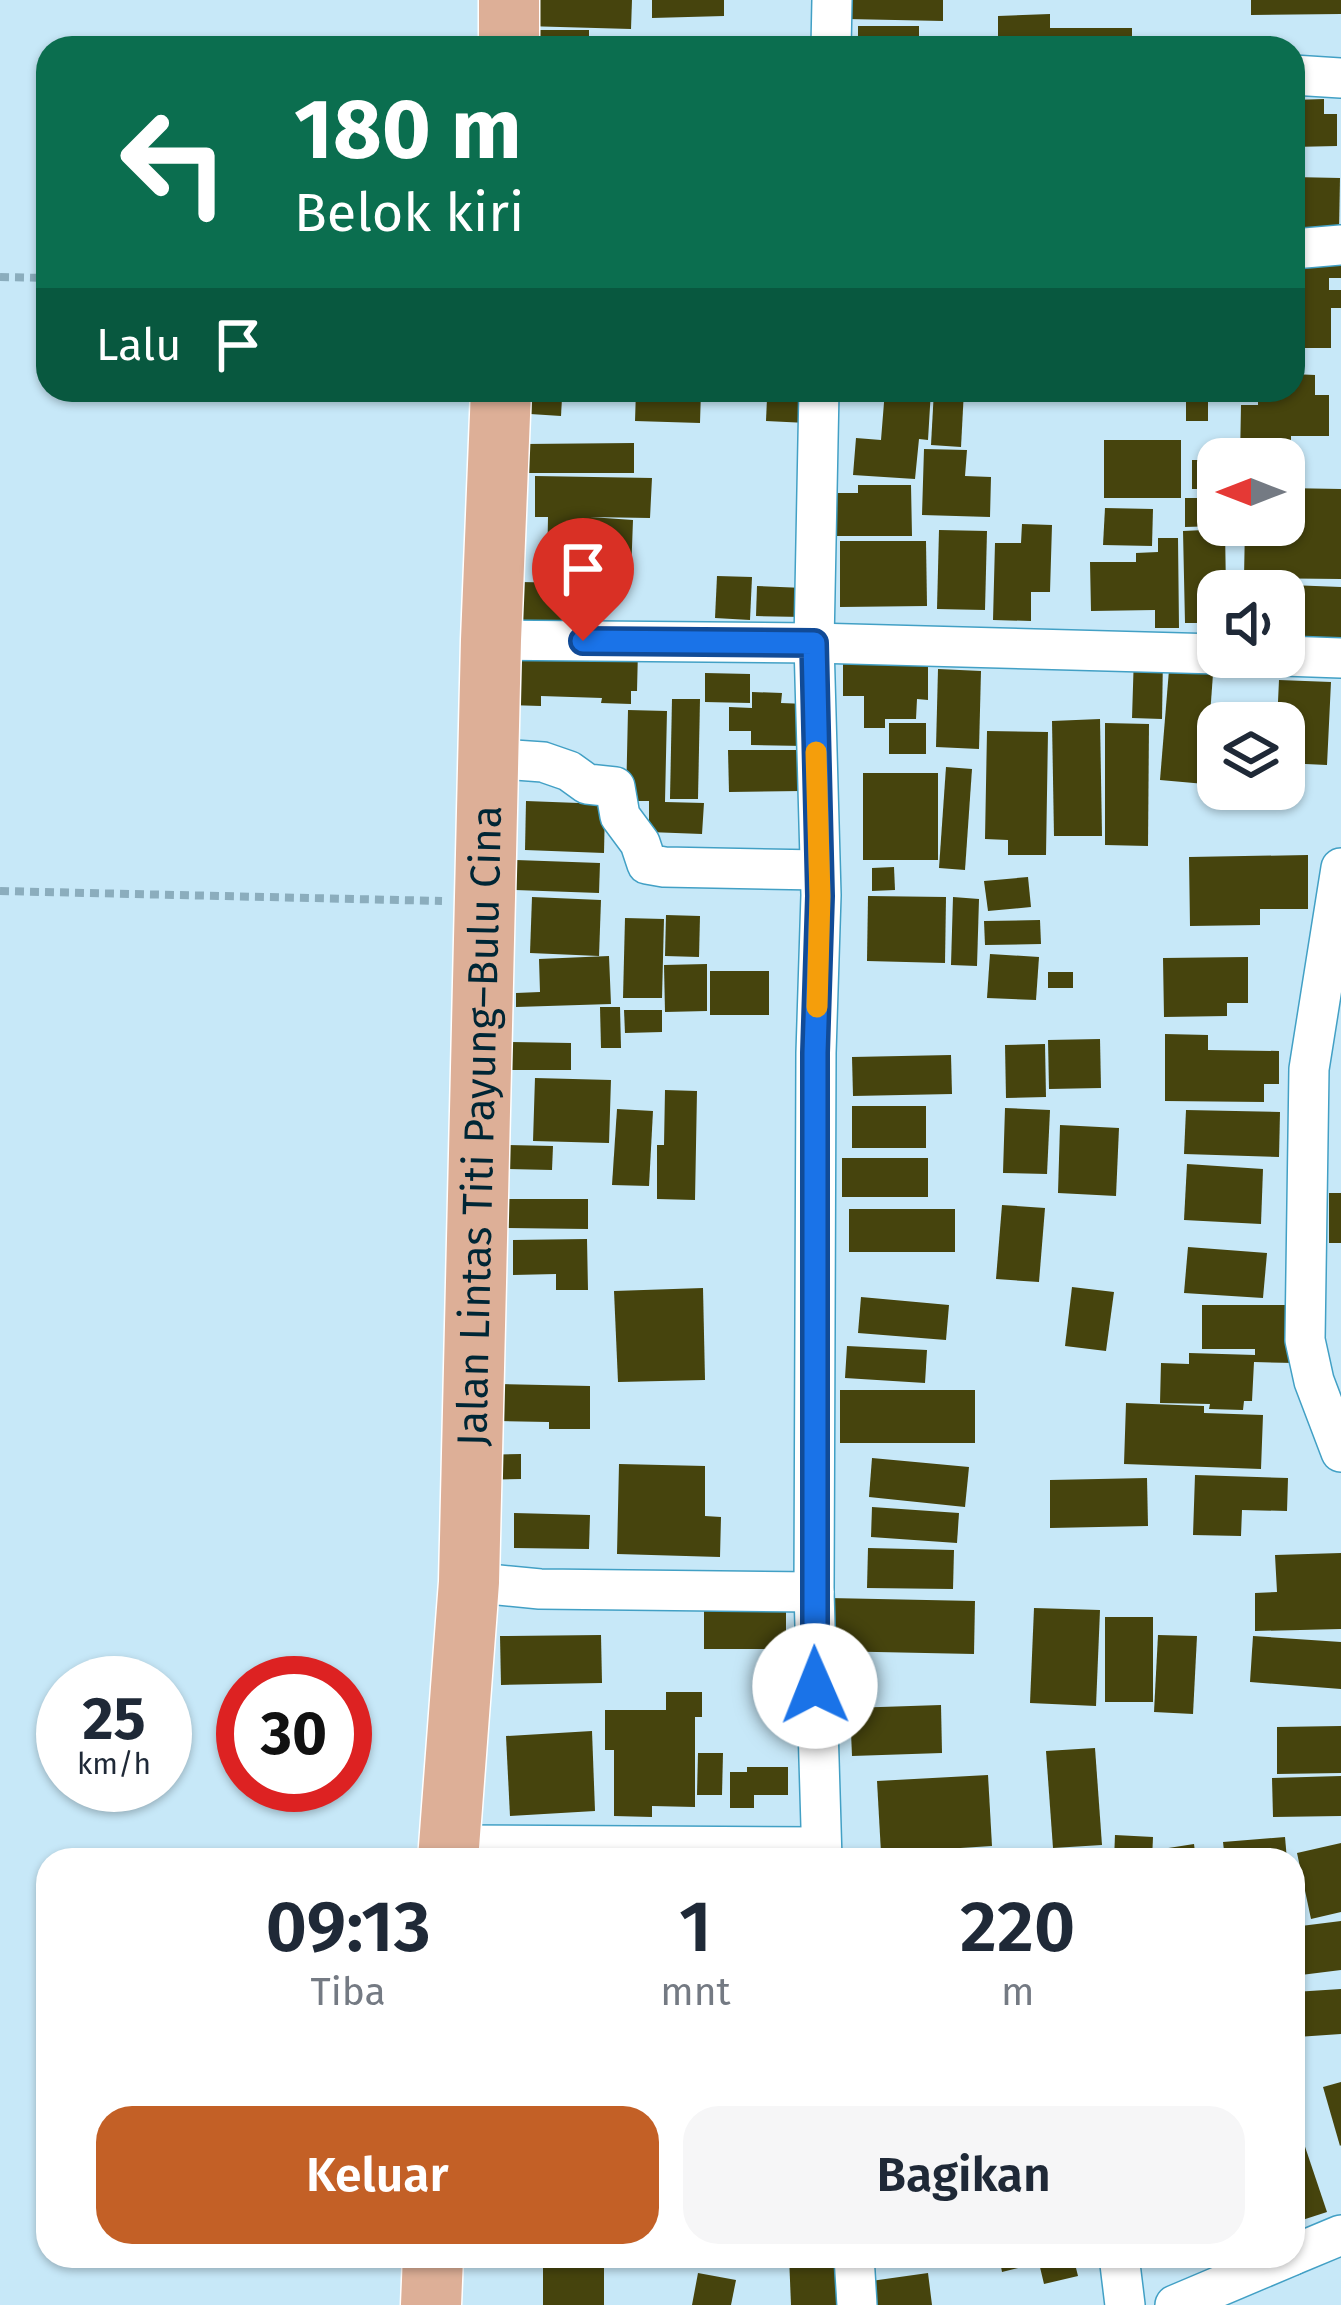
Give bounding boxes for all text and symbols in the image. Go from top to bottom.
text: 180 m [294,79,522,180]
icon: left [96,84,252,240]
text: Belok kiri [294,181,524,245]
icon: arrive [205,312,271,378]
text: Lalu [96,318,181,372]
north arrow [1197,438,1305,546]
map controls [1197,438,1305,810]
pin [532,518,634,641]
icon: arrive [550,536,616,602]
button: sound [1197,570,1305,678]
button: layers [1197,702,1305,810]
street label: Jalan Lintas Titi Payung–Bulu Cina [447,805,512,1447]
position arrow [752,1623,878,1749]
speed limit sign: 30 [216,1656,372,1812]
text: 25 [82,1683,146,1755]
text: km/h [77,1746,151,1782]
text: 09:13 [265,1884,431,1970]
text: 1 [679,1884,712,1970]
text: 220 [960,1884,1076,1970]
text: Tiba [311,1969,386,2015]
text: mnt [660,1969,731,2015]
text: m [1001,1969,1035,2015]
button: Keluar [96,2106,659,2244]
button: Bagikan [683,2106,1245,2244]

